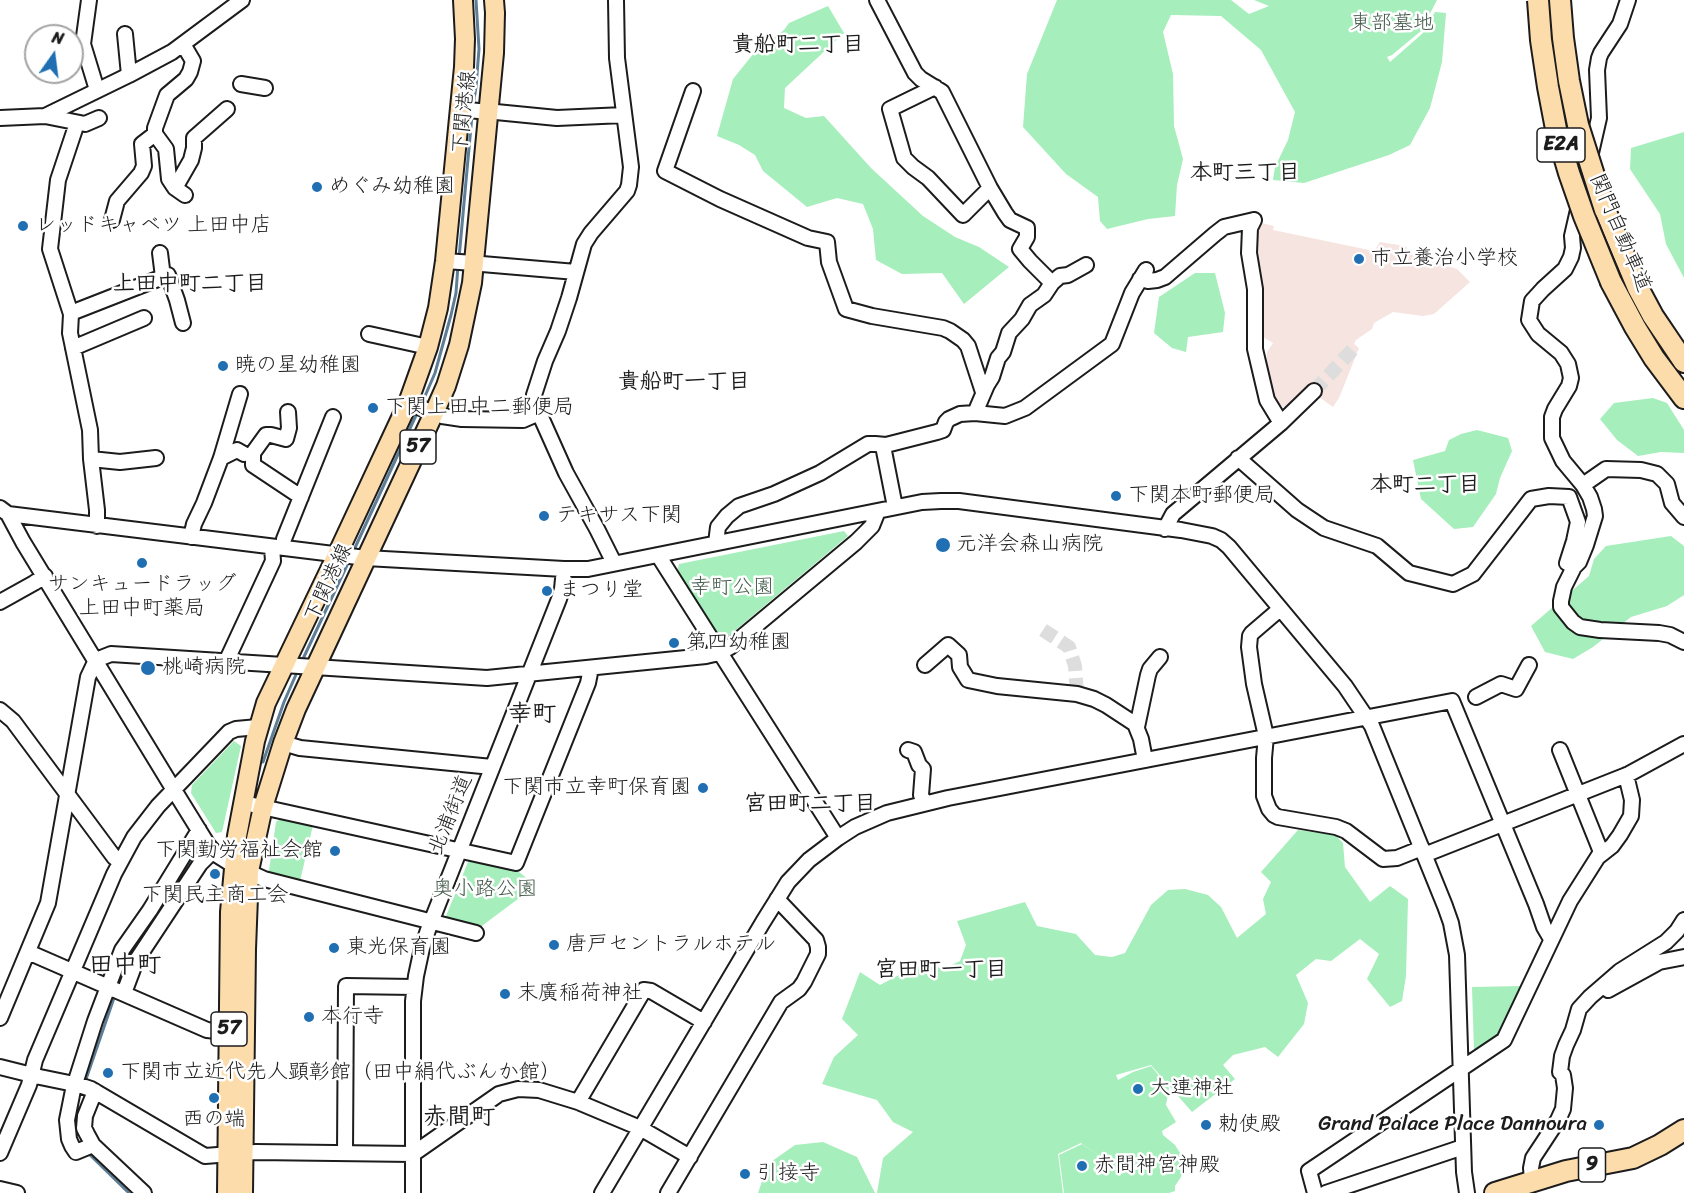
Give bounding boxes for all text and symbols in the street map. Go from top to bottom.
park label: 東部墓地 [1350,11,1434,37]
text: N [49,23,67,53]
north arrow [24,24,84,84]
district label: 貴船町二丁目 [732,32,864,58]
street label: 下関港線 [448,69,482,155]
road number: E2A [1537,128,1585,162]
district label: 本町三丁目 [1190,160,1300,186]
street label: 関門自動車道 [1584,170,1656,296]
place label: めぐみ幼稚園 [329,174,455,200]
marker: めぐみ幼稚園 [310,180,324,194]
place label: レッドキャベツ 上田中店 [35,213,271,239]
marker: レッドキャベツ 上田中店 [16,219,30,233]
place label: 市立養治小学校 [1371,246,1518,272]
marker: 市立養治小学校 [1352,252,1366,266]
district label: 上田中町二丁目 [113,271,267,297]
place label: 暁の星幼稚園 [235,353,361,379]
marker: 暁の星幼稚園 [216,359,230,373]
district label: 貴船町一丁目 [618,369,750,395]
place label: 下関上田中二郵便局 [385,395,574,421]
marker: 下関上田中二郵便局 [366,401,380,415]
road number: 57 [400,430,436,464]
district label: 本町二丁目 [1370,472,1480,498]
place label: 下関本町郵便局 [1128,483,1275,509]
marker: 下関本町郵便局 [1109,489,1123,503]
place label: テキサス下関 [556,503,682,529]
marker: テキサス下関 [537,509,551,523]
place label: 元洋会森山病院 [956,532,1103,558]
marker: 元洋会森山病院 [934,536,952,554]
street label: 下関港線 [300,540,358,626]
marker: サンキュードラッグ 上田中町薬局 [135,556,149,570]
place label: サンキュードラッグ 上田中町薬局 [48,572,236,622]
park label: 幸町公園 [690,575,774,601]
place label: まつり堂 [559,578,643,604]
marker: まつり堂 [540,584,554,598]
place label: 第四幼稚園 [686,630,791,656]
marker: 第四幼稚園 [667,636,681,650]
place label: 桃崎病院 [162,655,246,681]
marker: 桃崎病院 [139,659,157,677]
district label: 幸町 [508,701,556,729]
street label: 北浦街道 [424,771,478,859]
place label: 下関市立幸町保育園 [502,775,691,801]
marker: 下関市立幸町保育園 [696,781,710,795]
district label: 宮田町二丁目 [744,791,876,817]
place label: 下関勤労福祉会館 [155,838,323,864]
marker: 下関勤労福祉会館 [328,844,342,858]
marker: 下関民主商工会 [208,867,222,881]
park label: 奥小路公園 [433,877,537,903]
place label: 下関民主商工会 [142,883,288,909]
place label: 唐戸セントラルホテル [566,932,776,958]
place label: 東光保育園 [346,935,451,961]
marker: 唐戸セントラルホテル [547,938,561,952]
marker: 東光保育園 [327,941,341,955]
district label: 田中町 [89,952,161,980]
district label: 宮田町一丁目 [875,957,1007,983]
place label: 末廣稲荷神社 [517,981,643,1007]
marker: 末廣稲荷神社 [498,987,512,1001]
place label: 本行寺 [321,1004,384,1030]
marker: 本行寺 [302,1010,316,1024]
road number: 57 [211,1012,247,1046]
place label: 下関市立近代先人顕彰館（田中絹代ぶんか館） [120,1060,561,1086]
marker: 下関市立近代先人顕彰館（田中絹代ぶんか館） [101,1066,115,1080]
place label: 大連神社 [1150,1076,1234,1102]
marker: 大連神社 [1131,1082,1145,1096]
marker: 西の端 [207,1091,221,1105]
district label: 赤間町 [423,1104,495,1132]
place label: 西の端 [183,1107,245,1133]
place label: 勅使殿 [1218,1112,1281,1138]
place label: Grand Palace Place Dannoura [1318,1112,1587,1138]
marker: 勅使殿 [1199,1118,1213,1132]
marker: Grand Palace Place Dannoura [1592,1118,1606,1132]
road number: 9 [1578,1148,1606,1182]
place label: 赤間神宮神殿 [1094,1153,1220,1179]
marker: 赤間神宮神殿 [1075,1159,1089,1173]
place label: 引接寺 [757,1161,820,1187]
marker: 引接寺 [738,1167,752,1181]

